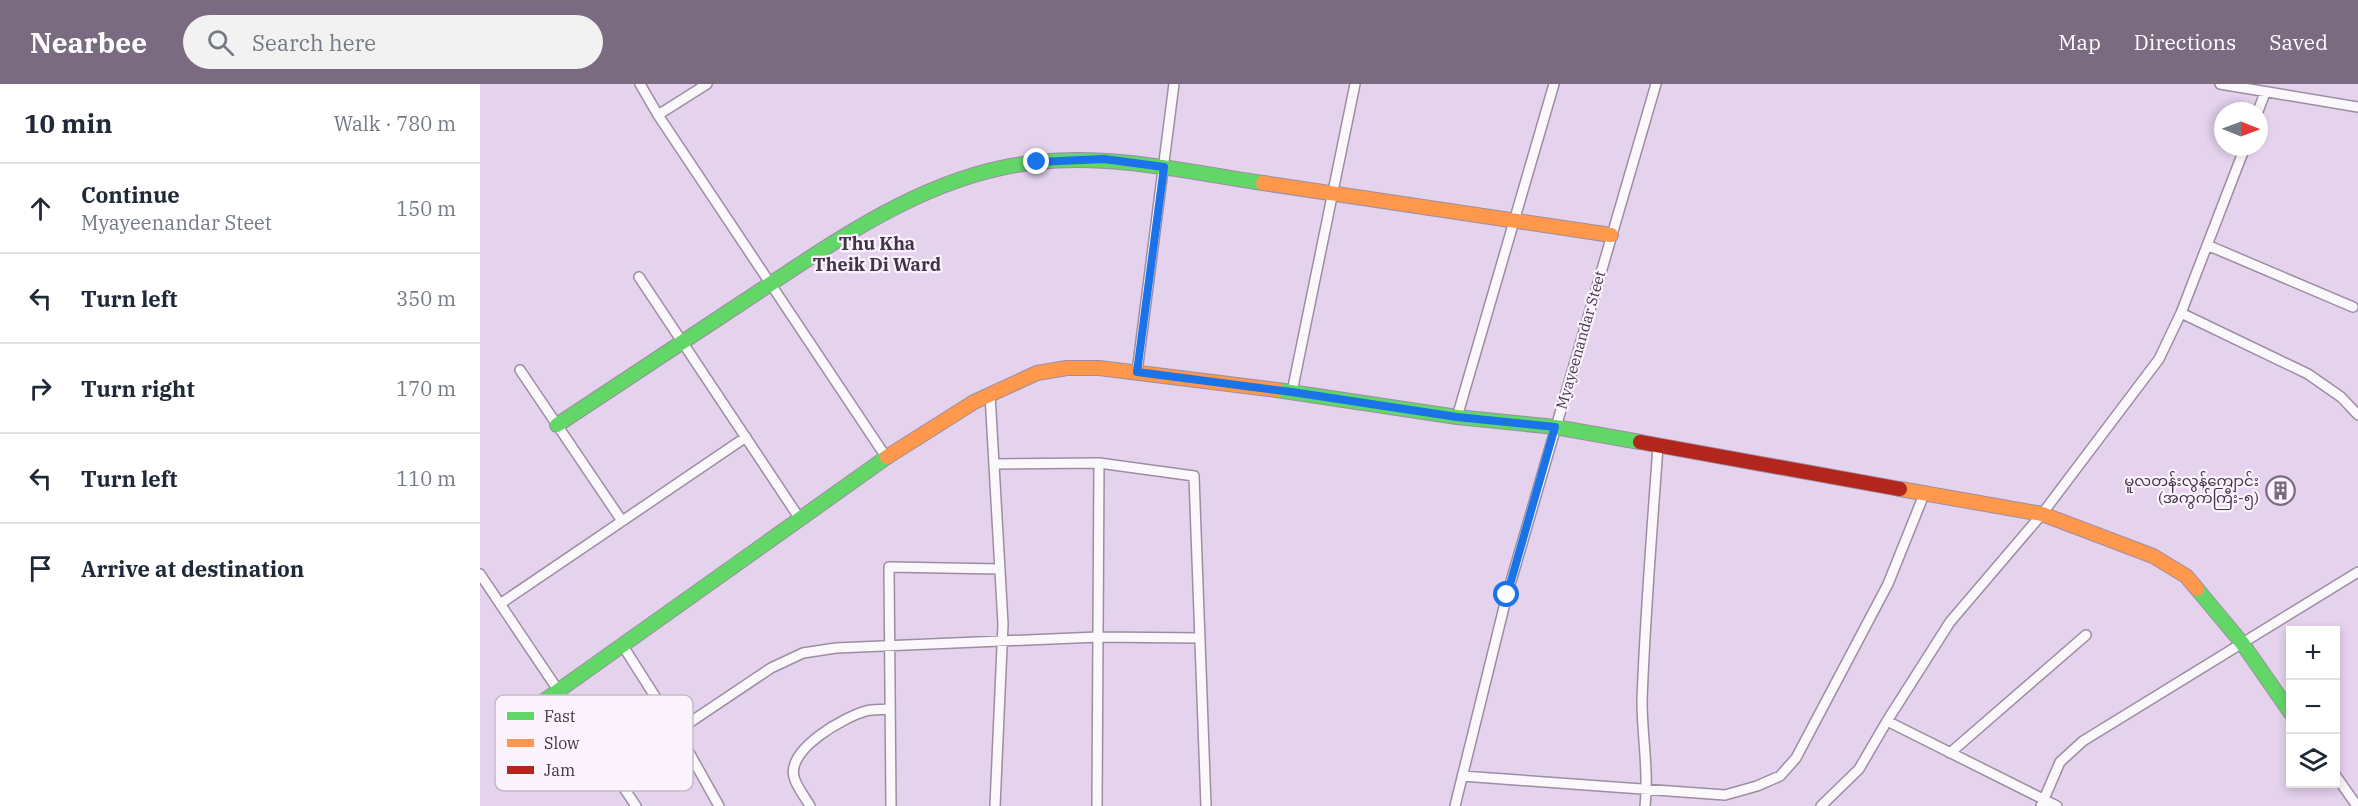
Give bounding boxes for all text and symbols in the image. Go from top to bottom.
search box [183,15,603,69]
text: Nearbee [30,24,147,61]
icon: search [204,26,237,59]
text: Search here [252,28,376,57]
text: Map [2058,28,2101,56]
text: Directions [2134,28,2236,56]
text: Saved [2269,28,2328,56]
north arrow [2214,102,2268,156]
text: 10 min [24,106,112,140]
text: Walk · 780 m [334,110,456,137]
route end [1023,148,1049,174]
text: Continue [81,180,180,209]
icon: ahead [24,192,57,225]
text: 150 m [396,195,456,222]
text: Myayeenandar Steet [81,209,272,236]
district label: Thu Kha Theik Di Ward [813,232,941,276]
street label: Myayeenandar Steet [1552,268,1609,411]
icon: left [24,282,57,315]
text: Turn left [81,284,177,313]
text: 350 m [396,285,456,312]
icon: right [24,372,57,405]
text: Turn right [81,374,195,403]
text: 170 m [396,375,456,402]
icon: left [24,462,57,495]
text: Turn left [81,464,177,493]
text: 110 m [396,465,456,492]
place label: မူလတန်းလွန်ကျောင်း (အကွက်ကြီး-၅) [2124,471,2259,510]
building icon: မူလတန်းလွန်ကျောင်း (အကွက်ကြီး-၅) [2264,474,2296,506]
icon: arrive [24,552,57,585]
text: Arrive at destination [81,554,304,583]
route start [1493,581,1519,607]
map controls [2286,626,2340,788]
button: + [2286,626,2340,680]
button: − [2286,680,2340,734]
legend [495,695,693,791]
text: Fast [544,706,576,726]
text: Slow [544,733,580,753]
button: layers [2286,734,2340,788]
text: Jam [544,760,575,780]

